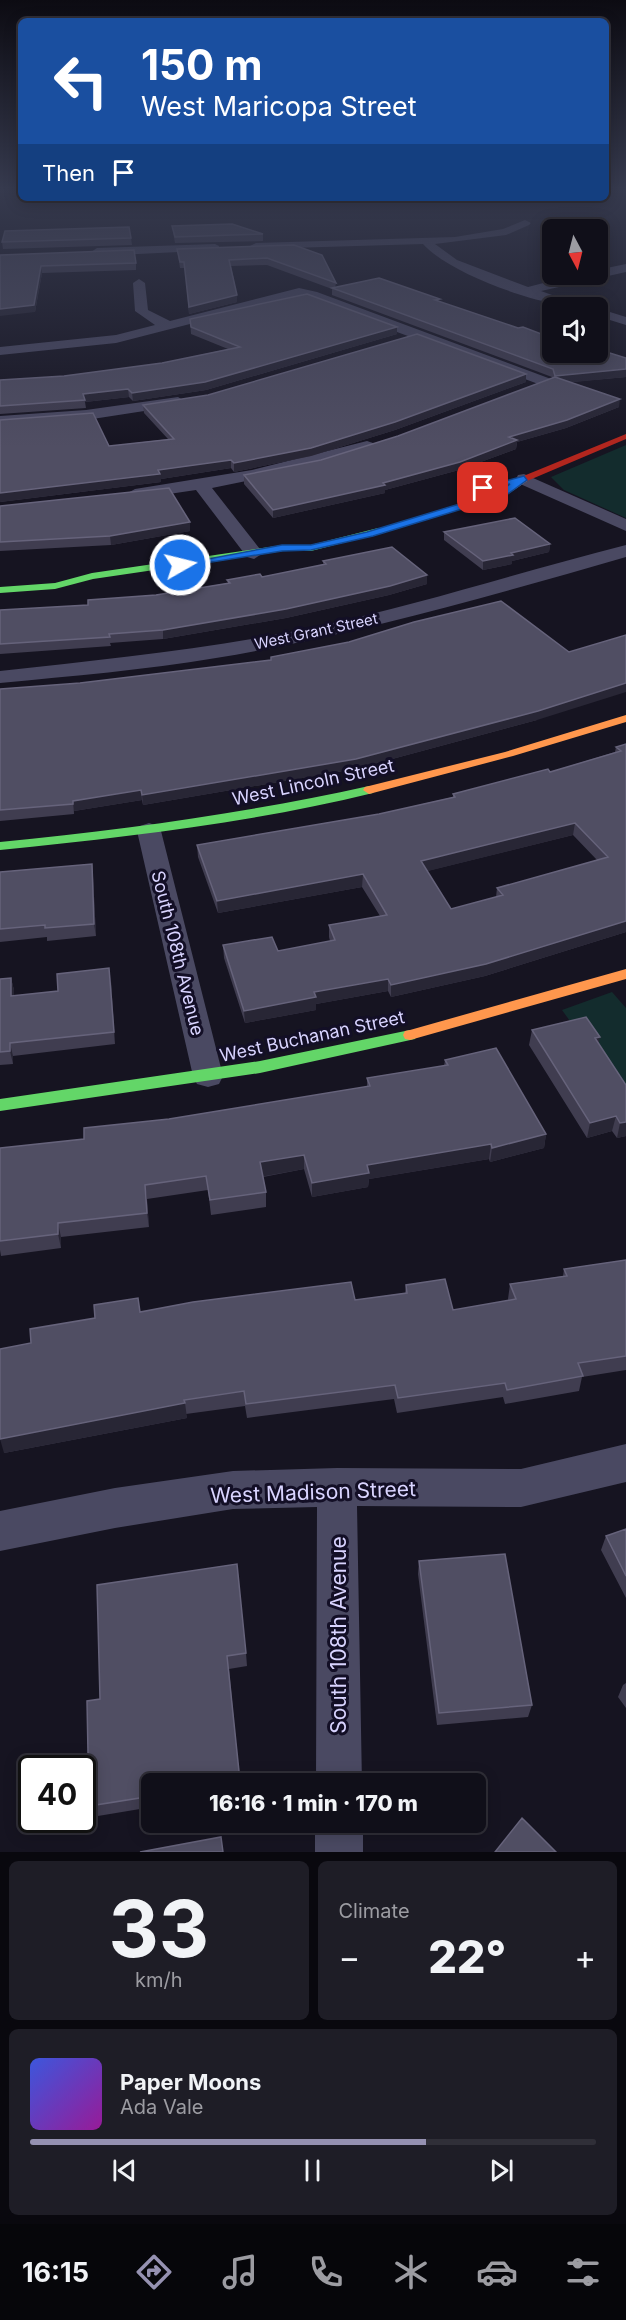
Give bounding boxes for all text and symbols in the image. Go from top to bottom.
text: 150 m [141,39,263,90]
icon: left [42,42,120,120]
text: West Maricopa Street [141,90,417,123]
icon: arrive [107,156,140,189]
text: Then [42,160,95,186]
north arrow [542,219,608,285]
map controls [542,219,608,363]
button: sound [542,297,608,363]
pin [457,462,508,513]
icon: arrive [466,471,499,504]
position arrow [148,533,212,597]
street label: West Grant Street [253,609,379,653]
street label: West Lincoln Street [230,755,396,809]
street label: South 108th Avenue [147,868,209,1038]
street label: West Buchanan Street [218,1006,406,1066]
street label: West Madison Street [210,1476,416,1508]
street label: South 108th Avenue [326,1536,351,1734]
speed limit sign: 40 [18,1755,96,1833]
text: 16:16 · 1 min · 170 m [209,1790,418,1816]
text: 33 [108,1881,209,1976]
text: Climate [339,1899,410,1923]
text: 22° [428,1929,506,1984]
text: − [339,1937,360,1977]
text: + [574,1937,596,1977]
text: km/h [135,1968,183,1992]
text: Paper Moons [120,2069,261,2095]
text: Ada Vale [120,2095,203,2119]
icon: previous [108,2154,141,2187]
icon: pause [296,2154,329,2187]
icon: next [485,2154,518,2187]
icon: directions [133,2251,175,2293]
icon: music [219,2251,261,2293]
icon: phone [305,2251,347,2293]
icon: climate [390,2251,432,2293]
icon: car [476,2251,518,2293]
icon: filters [562,2251,604,2293]
text: 16:15 [22,2256,89,2289]

